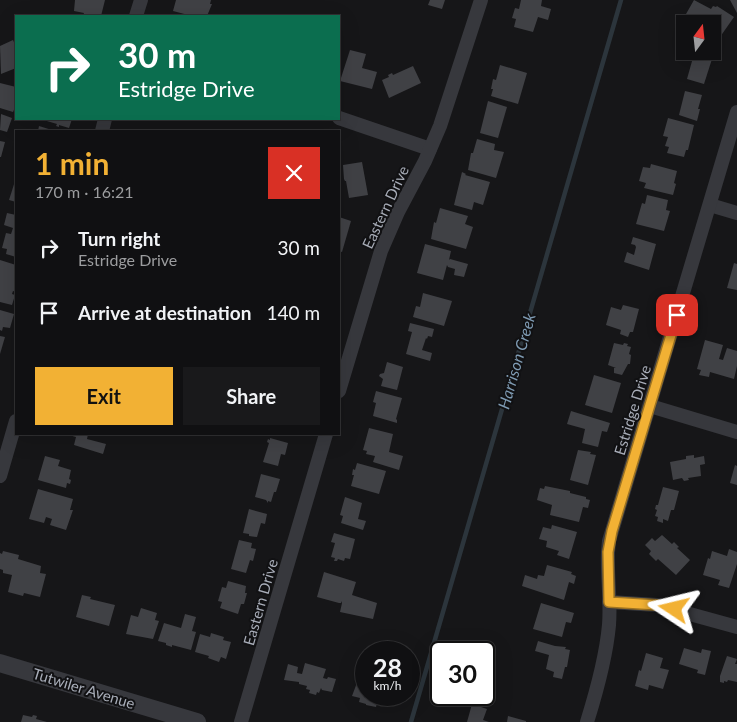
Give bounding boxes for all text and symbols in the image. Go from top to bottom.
north arrow [676,15,721,60]
map controls [676,15,721,60]
text: 30 m [118,33,196,75]
icon: right [35,35,100,100]
text: Estridge Drive [118,75,255,102]
text: 1 min [35,145,109,181]
button: close [268,147,320,199]
street label: Eastern Drive [358,163,412,251]
text: 170 m · 16:21 [35,182,134,201]
text: Turn right [78,227,160,250]
icon: right [35,234,63,262]
text: 30 m [277,236,320,259]
text: Estridge Drive [78,250,177,269]
pin [656,294,698,336]
icon: arrive [35,299,63,327]
text: Arrive at destination [78,301,251,324]
text: 140 m [266,301,320,324]
icon: arrive [663,301,691,329]
water label: Harrison Creek [493,311,539,411]
street label: Estridge Drive [610,363,654,457]
button: Exit [35,367,173,425]
button: Share [183,367,320,425]
street label: Eastern Drive [239,557,281,647]
position arrow [647,582,699,634]
speed limit sign: 30 [430,641,495,706]
text: 28 [373,652,402,682]
street label: Tutwiler Avenue [31,664,137,712]
text: km/h [373,678,402,693]

